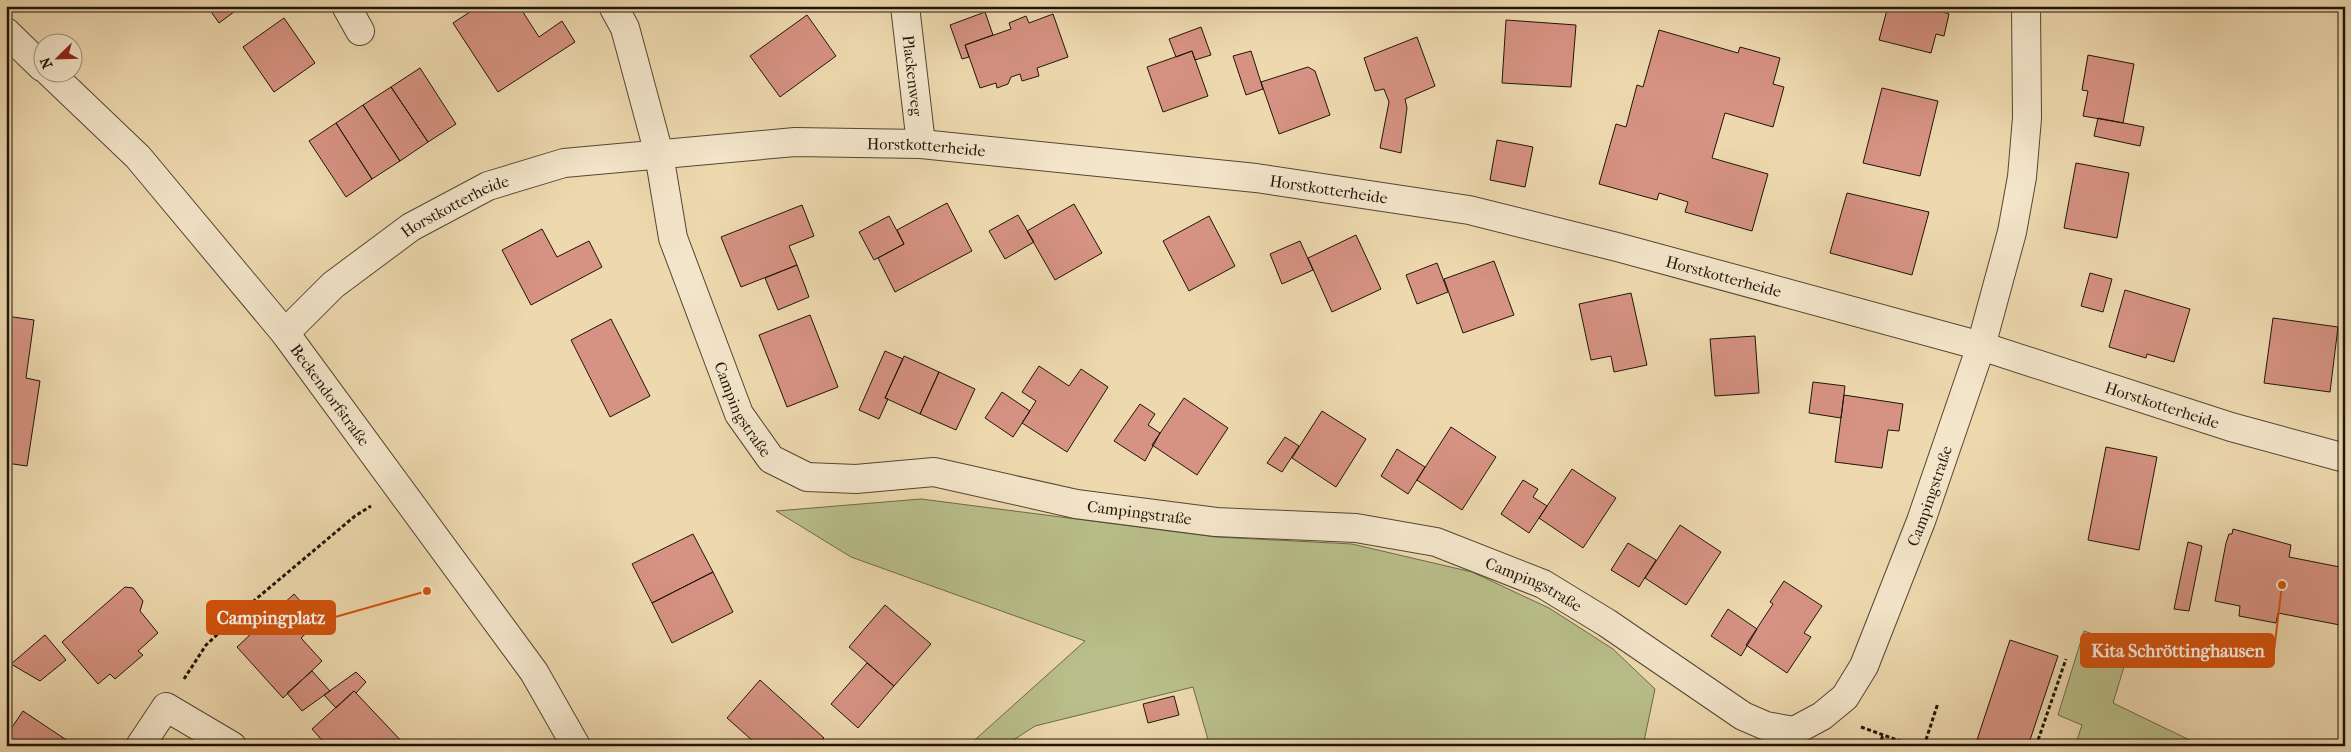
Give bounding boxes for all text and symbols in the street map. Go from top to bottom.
north arrow [32,32,82,82]
street label: Plackenweg [899,34,927,118]
text: N [36,54,56,71]
street label: Horstkotterheide [867,134,987,160]
street label: Horstkotterheide [397,171,511,241]
street label: Horstkotterheide [1268,171,1389,207]
street label: Horstkotterheide [1664,251,1784,301]
street label: Beckendorfstraße [287,340,374,450]
street label: Campingstraße [711,359,776,460]
street label: Horstkotterheide [2103,377,2222,432]
street label: Campingstraße [1903,443,1956,549]
street label: Campingstraße [1086,496,1193,528]
street label: Campingstraße [1483,553,1586,615]
callout: Campingplatz [207,601,335,634]
text: Campingplatz [217,608,325,629]
callout: Kita Schröttinghausen [2081,634,2274,667]
text: Kita Schröttinghausen [2091,641,2265,662]

